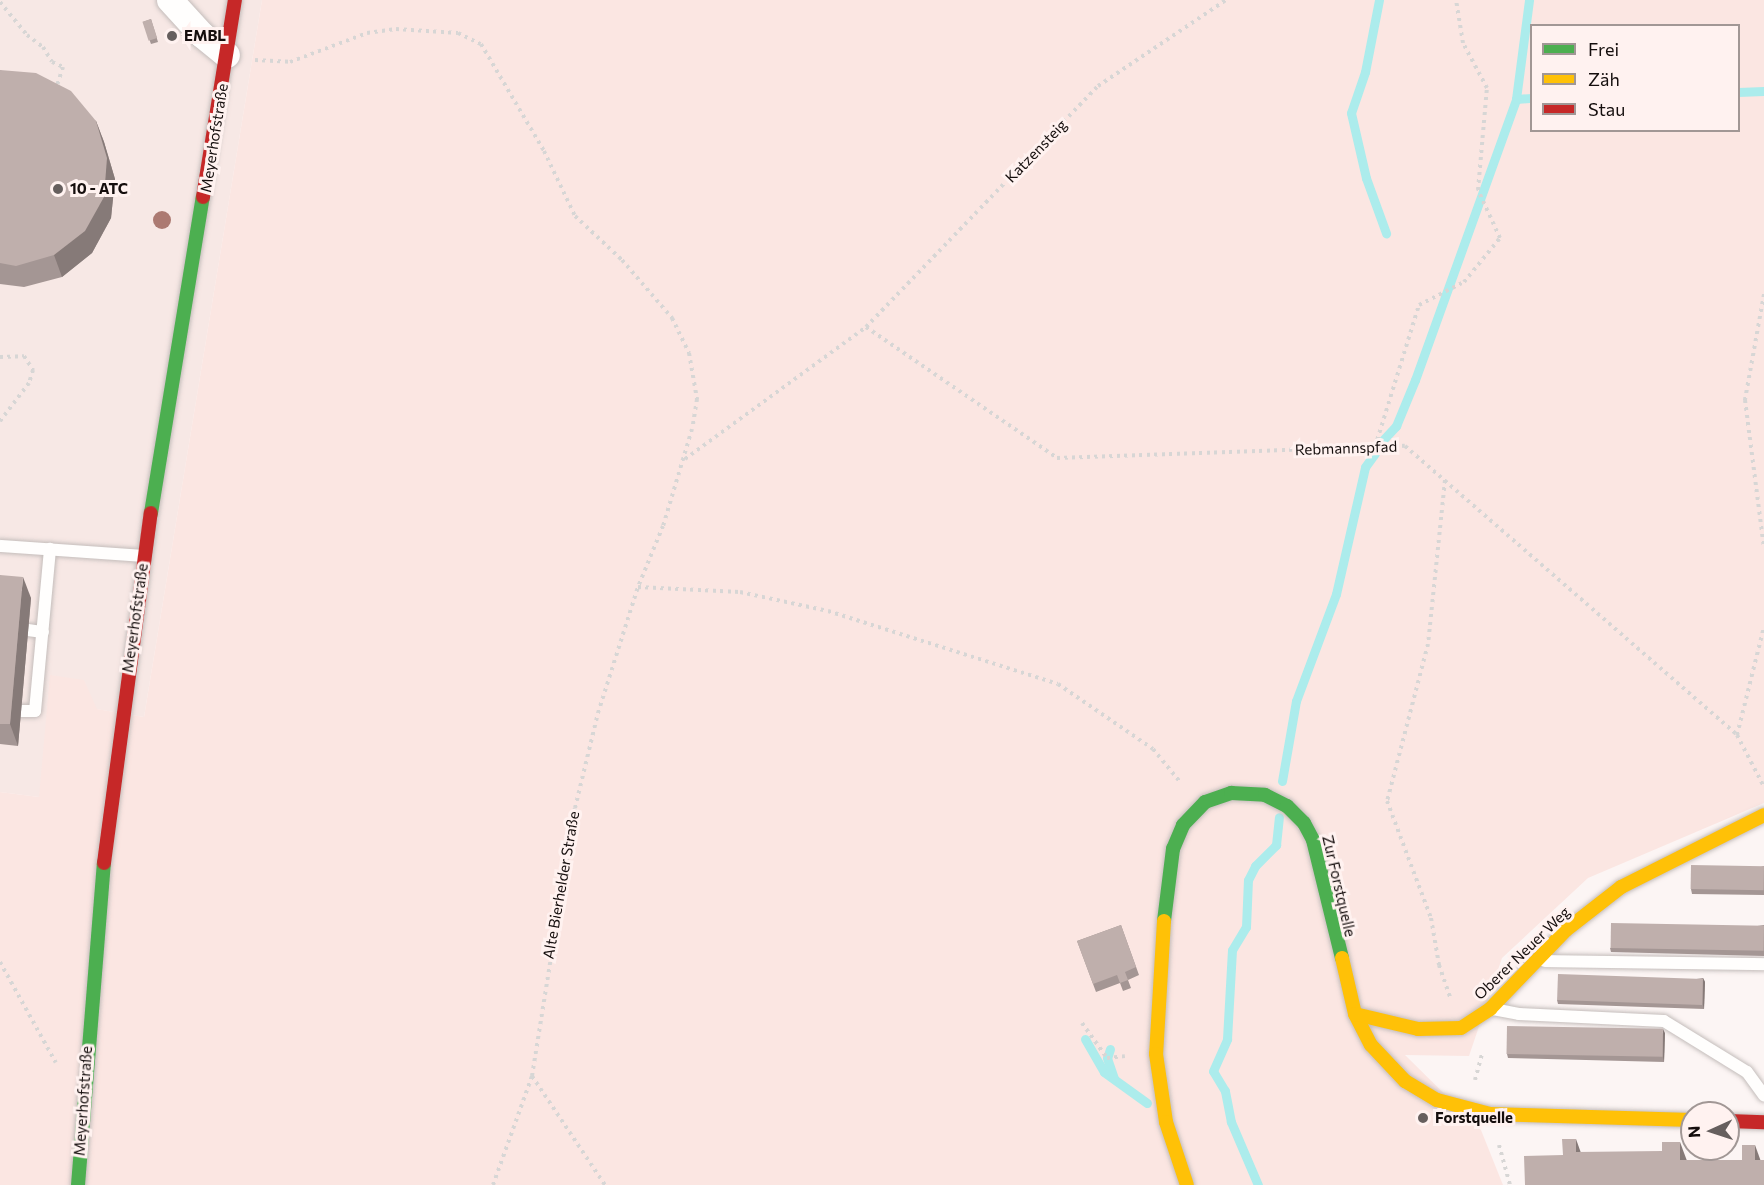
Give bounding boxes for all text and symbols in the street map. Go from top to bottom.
legend [1530,24,1740,132]
place label: EMBL [184,27,226,45]
marker: EMBL [165,29,179,43]
text: Frei [1588,38,1619,60]
text: Zäh [1588,68,1620,90]
street label: Meyerhofstraße [196,82,232,194]
text: Stau [1588,98,1625,120]
street label: Katzensteig [1001,116,1071,186]
place label: 10 - ATC [70,180,128,198]
marker: 10 - ATC [51,182,65,196]
street label: Rebmannspfad [1295,437,1397,459]
street label: Meyerhofstraße [118,562,152,674]
street label: Alte Bierhelder Straße [539,810,583,960]
street label: Zur Forstquelle [1319,833,1359,939]
street label: Oberer Neuer Weg [1470,903,1574,1003]
street label: Meyerhofstraße [70,1045,96,1157]
north arrow [1680,1101,1740,1161]
place label: Forstquelle [1435,1109,1513,1127]
marker: Forstquelle [1416,1111,1430,1125]
text: N [1684,1125,1703,1138]

